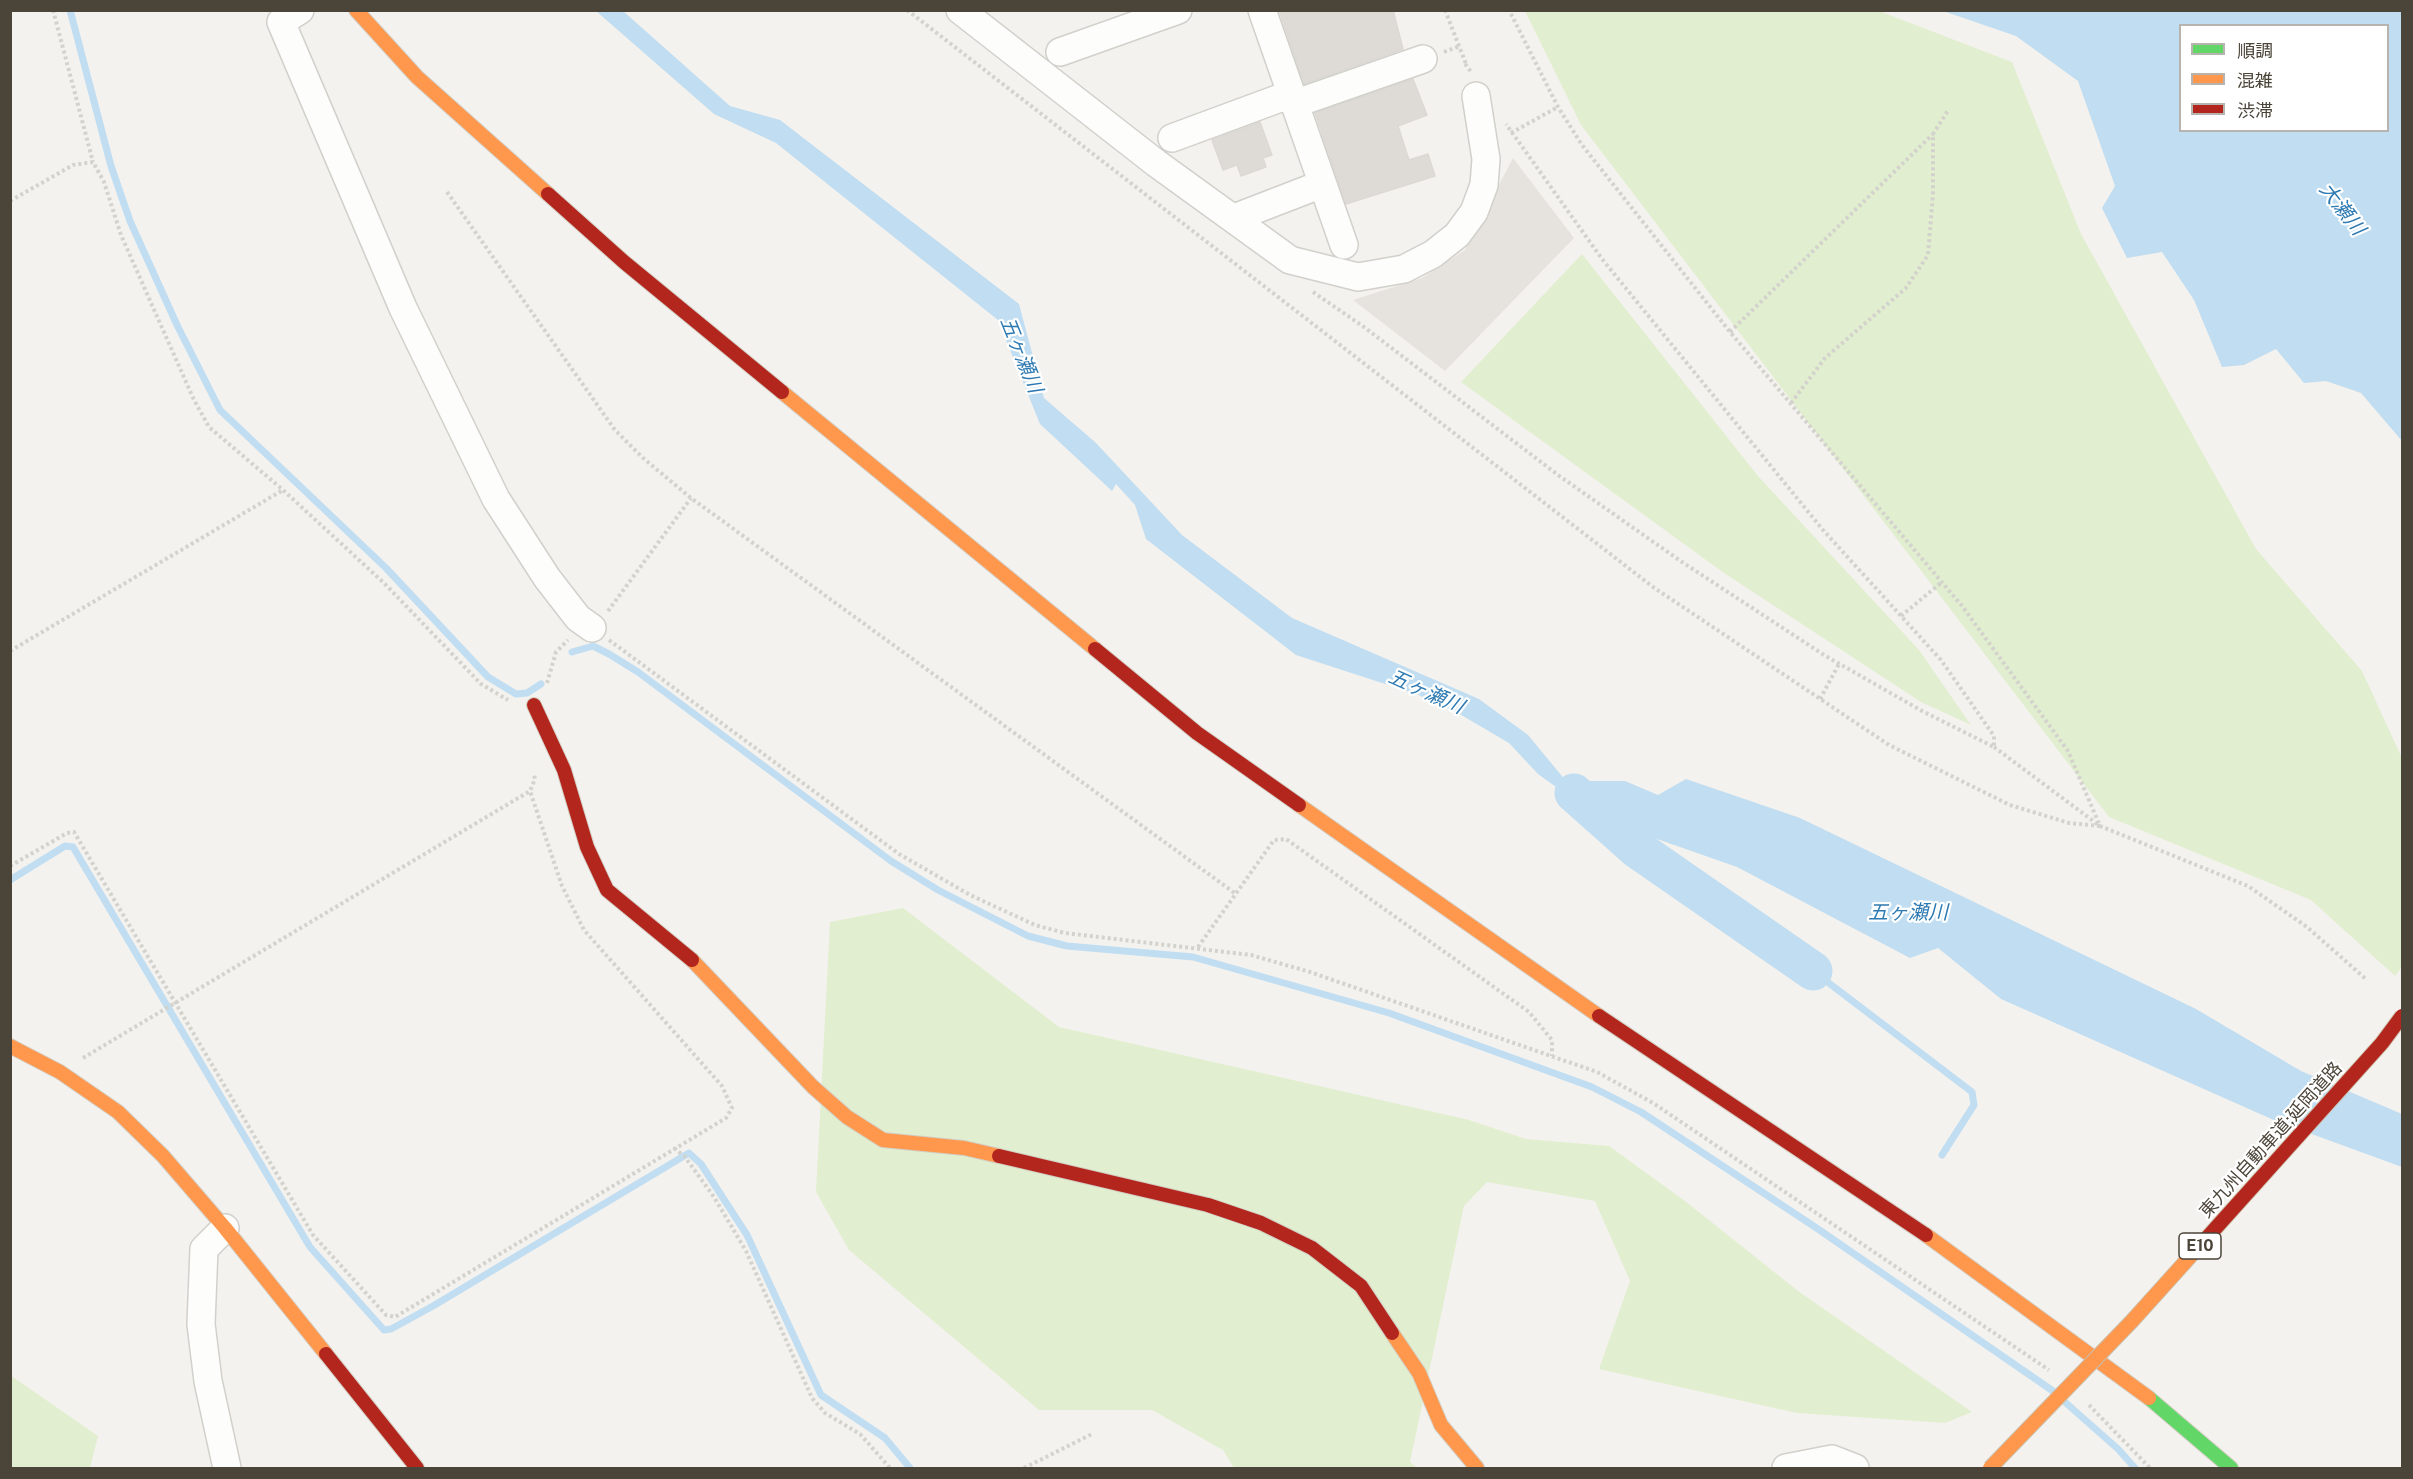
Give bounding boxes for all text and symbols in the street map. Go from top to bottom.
legend [2179,24,2389,132]
text: 順調 [2237,40,2273,61]
text: 混雑 [2237,70,2273,91]
text: 渋滞 [2237,100,2273,121]
water label: 大瀬川 [2314,178,2370,240]
water label: 五ヶ瀬川 [995,313,1047,397]
water label: 五ヶ瀬川 [1385,665,1467,719]
water label: 五ヶ瀬川 [1868,901,1948,925]
street label: 東九州自動車道;延岡道路 [2195,1058,2347,1222]
road number: E10 [2179,1233,2221,1259]

